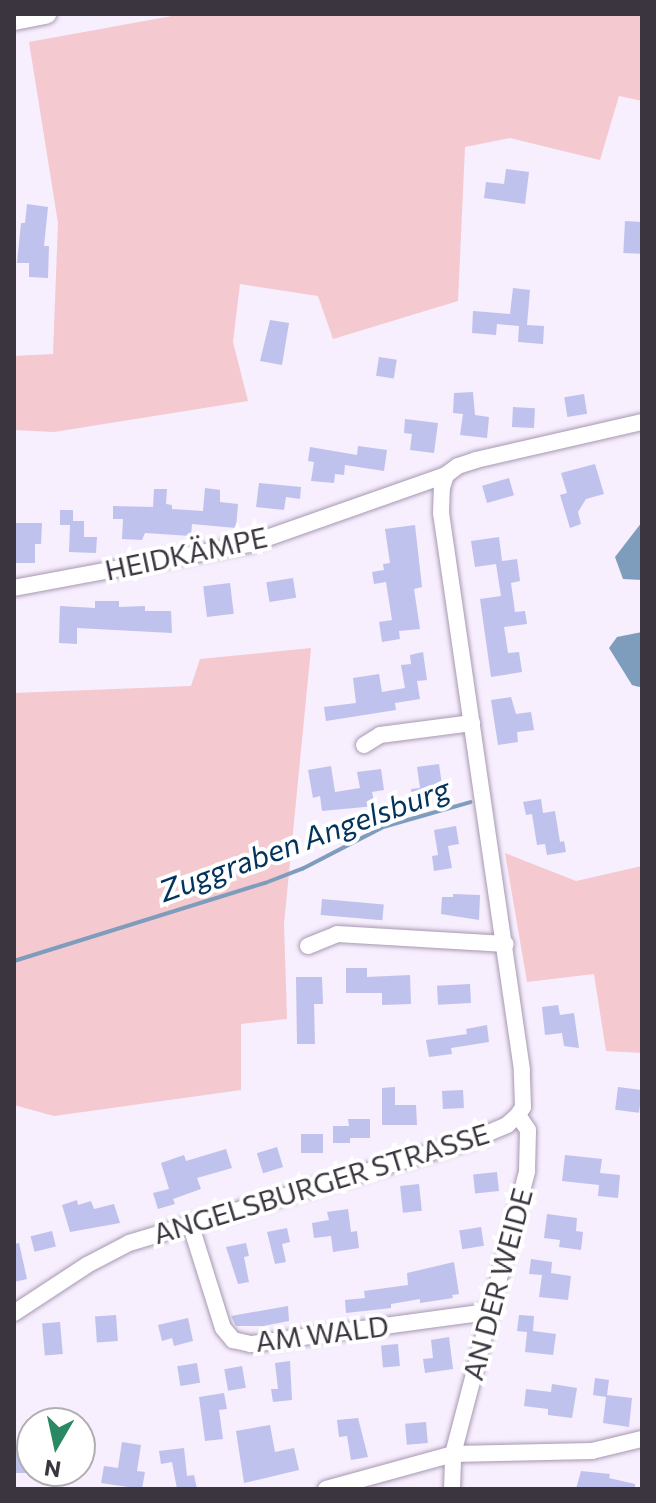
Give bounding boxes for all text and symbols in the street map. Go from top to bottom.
street label: HEIDKÄMPE [102,519,270,587]
water label: Zuggraben Angelsburg [154,770,454,908]
street label: ANGELSBURGER STRASSE [149,1116,493,1250]
street label: AN DER WEIDE [455,1184,539,1384]
street label: AM WALD [253,1308,391,1358]
north arrow [16,1407,96,1487]
text: N [42,1455,63,1484]

